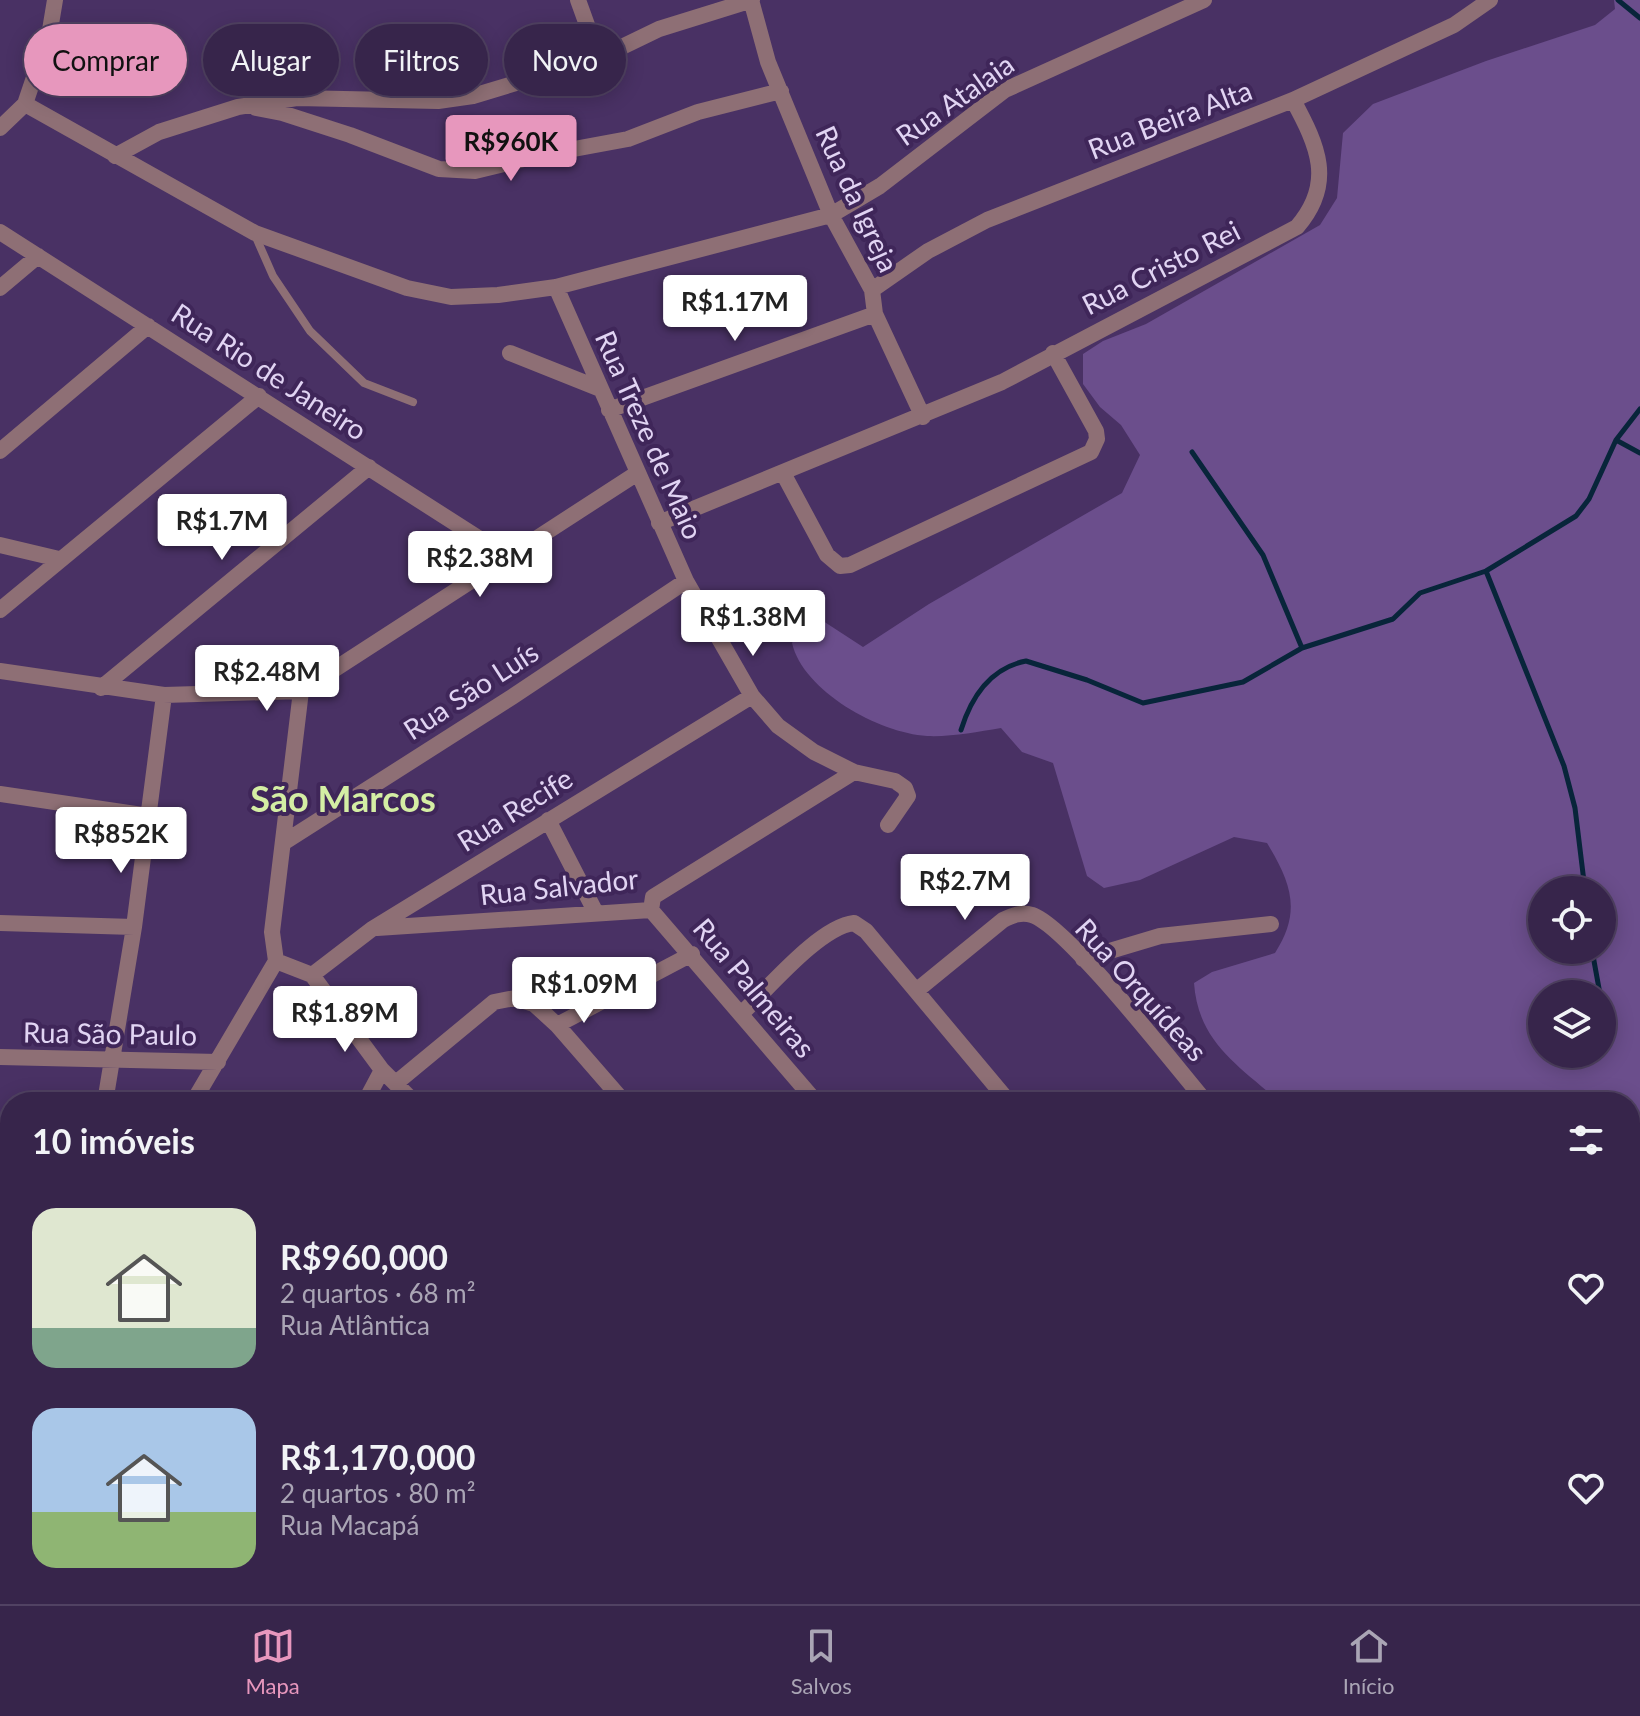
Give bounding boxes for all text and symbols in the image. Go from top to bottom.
chip: Comprar [24,24,187,96]
chip: Alugar [203,24,339,96]
chip: Filtros [355,24,488,96]
chip: Novo [504,24,626,96]
street label: Rua Atalaia [889,46,1020,152]
street label: Rua Beira Alta [1083,72,1256,166]
pin: R$960K [446,115,576,183]
street label: Rua da Igreja [809,120,907,277]
text: R$960K [464,125,558,157]
street label: Rua Cristo Rei [1076,213,1245,321]
pin: R$1.17M [661,275,809,343]
text: R$1.17M [681,285,789,317]
street label: Rua Rio de Janeiro [166,296,373,447]
street label: Rua Treze de Maio [589,325,711,544]
pin: R$1.7M [157,494,287,562]
text: R$1.7M [176,504,268,536]
pin: R$2.38M [406,531,554,599]
text: R$2.38M [426,541,534,573]
pin: R$1.38M [679,590,827,658]
text: R$1.38M [699,600,807,632]
street label: Rua São Luís [397,634,544,746]
pin: R$2.48M [193,645,341,713]
text: R$2.48M [213,655,321,687]
street label: Rua Recife [451,760,578,858]
district label: São Marcos [250,776,436,820]
pin: R$852K [56,807,186,875]
text: R$852K [74,817,168,849]
pin: R$2.7M [900,854,1030,922]
street label: Rua Salvador [478,861,640,911]
text: R$2.7M [919,864,1011,896]
map controls [1528,876,1616,1068]
button: locate [1528,876,1616,964]
street label: Rua Palmeiras [687,911,823,1064]
street label: Rua Orquídeas [1069,911,1215,1068]
pin: R$1.09M [510,957,658,1025]
text: R$1.09M [530,967,638,999]
button: layers [1528,980,1616,1068]
pin: R$1.89M [271,986,419,1054]
text: R$1.89M [291,996,399,1028]
street label: Rua São Paulo [23,1014,197,1052]
icon: filters [1564,1118,1608,1162]
text: 10 imóveis [32,1120,195,1161]
text: R$960,000 [280,1236,448,1277]
icon: home [96,1240,192,1336]
icon: heart [1564,1266,1608,1310]
text: 2 quartos · 68 m² [280,1277,475,1309]
text: Rua Atlântica [280,1309,430,1341]
text: R$1,170,000 [280,1436,476,1477]
icon: home [96,1440,192,1536]
icon: heart [1564,1466,1608,1510]
text: 2 quartos · 80 m² [280,1477,475,1509]
text: Rua Macapá [280,1509,419,1541]
tab: Mapa [245,1624,300,1699]
tab: Salvos [791,1624,852,1699]
tab: Início [1343,1624,1394,1699]

